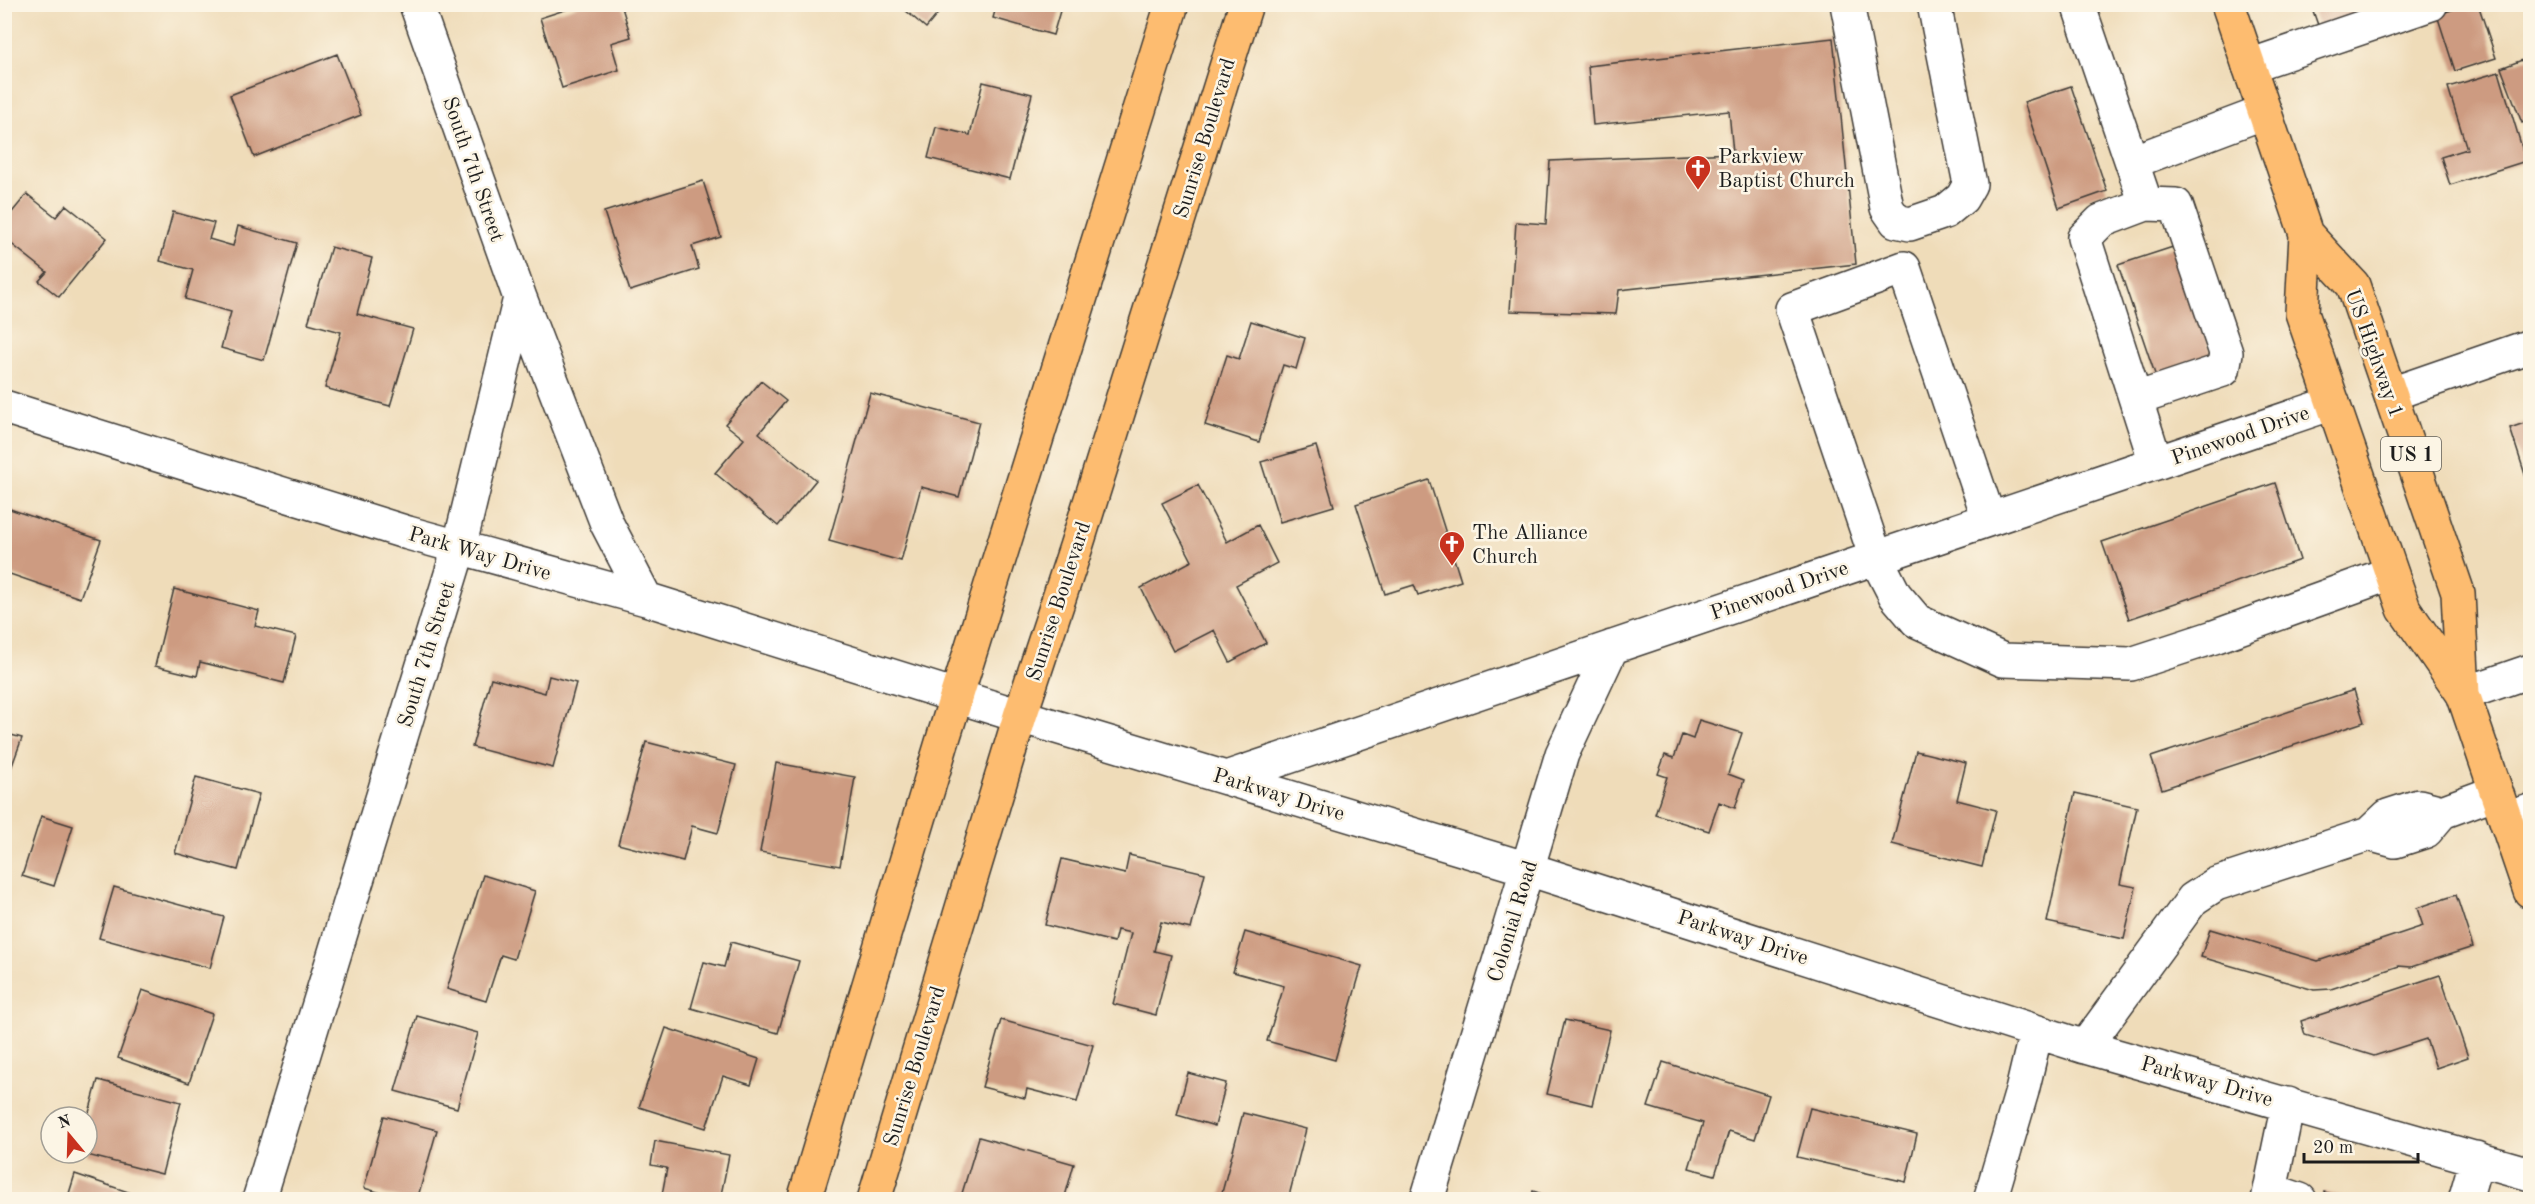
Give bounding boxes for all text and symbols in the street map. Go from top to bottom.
street label: Sunrise Boulevard [1171,56,1240,221]
street label: South 7th Street [438,94,507,245]
place label: Parkview Baptist Church [1718,147,1855,192]
church icon: Parkview Baptist Church [1683,153,1713,191]
street label: US Highway 1 [2341,286,2407,421]
street label: Pinewood Drive [2169,403,2312,470]
road number: US 1 [2381,437,2441,471]
street label: Sunrise Boulevard [1024,519,1095,684]
place label: The Alliance Church [1472,523,1588,568]
street label: Park Way Drive [406,524,553,585]
church icon: The Alliance Church [1437,529,1467,567]
street label: Pinewood Drive [1708,558,1851,625]
street label: South 7th Street [395,579,460,730]
street label: Parkway Drive [1210,765,1347,825]
street label: Colonial Road [1485,858,1542,985]
street label: Parkway Drive [1674,907,1811,969]
street label: Sunrise Boulevard [881,984,950,1149]
street label: Parkway Drive [2138,1054,2275,1111]
north arrow [39,1105,99,1165]
text: N [56,1113,74,1132]
scale bar [2304,1126,2418,1164]
text: 20 m [2313,1139,2353,1157]

